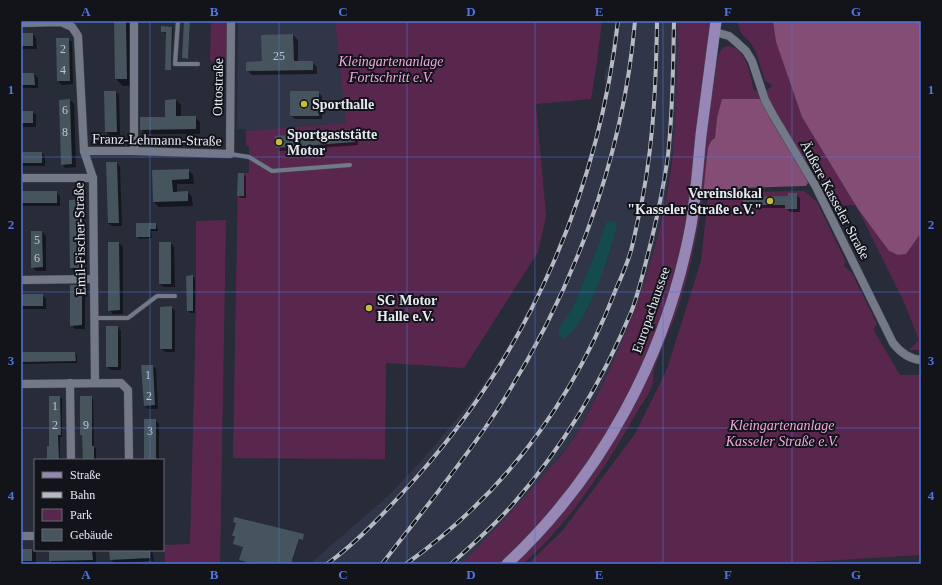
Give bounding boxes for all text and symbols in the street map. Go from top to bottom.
text: A [81,4,91,19]
text: B [210,4,219,19]
text: C [338,4,348,19]
text: D [466,4,476,19]
text: E [595,4,603,19]
text: F [724,4,732,19]
text: G [851,4,861,19]
house number: 2 [60,42,66,56]
house number: 25 [273,49,285,63]
park label: Kleingartenanlage Fortschritt e.V. [338,54,444,85]
street label: Ottostraße [210,58,226,116]
house number: 4 [60,63,66,77]
text: 1 [8,82,14,97]
text: 1 [928,82,934,97]
place label: Sporthalle [312,97,374,112]
marker: Sporthalle [299,99,309,109]
house number: 6 [62,103,68,117]
house number: 8 [62,125,68,139]
place label: Sportgaststätte Motor [287,127,377,158]
street label: Franz-Lehmann-Straße [92,131,222,149]
marker: Sportgaststätte Motor [274,137,284,147]
street label: Äußere Kasseler Straße [797,138,874,262]
street label: Emil-Fischer-Straße [72,182,88,296]
place label: Vereinslokal "Kasseler Straße e.V." [627,186,762,217]
marker: Vereinslokal "Kasseler Straße e.V." [765,196,775,206]
text: 2 [8,217,14,232]
text: 2 [928,217,934,232]
house number: 5 [34,233,40,247]
house number: 6 [34,251,40,265]
street label: Europachaussee [629,265,673,355]
place label: SG Motor Halle e.V. [377,293,437,324]
marker: SG Motor Halle e.V. [364,303,374,313]
text: 3 [8,353,15,368]
text: 3 [928,353,935,368]
house number: 1 [145,368,151,382]
house number: 2 [146,389,152,403]
house number: 1 [52,399,58,413]
house number: 2 [52,418,58,432]
house number: 9 [83,418,89,432]
park label: Kleingartenanlage Kasseler Straße e.V. [725,418,838,449]
house number: 3 [147,424,153,438]
legend [34,459,164,551]
text: Straße [70,468,101,482]
text: 4 [8,488,15,503]
text: Bahn [70,488,95,502]
text: 4 [928,488,935,503]
text: Park [70,508,92,522]
text: Gebäude [70,528,113,542]
text: A [81,567,91,582]
text: B [210,567,219,582]
text: C [338,567,348,582]
text: D [466,567,476,582]
text: E [595,567,603,582]
text: F [724,567,732,582]
text: G [851,567,861,582]

